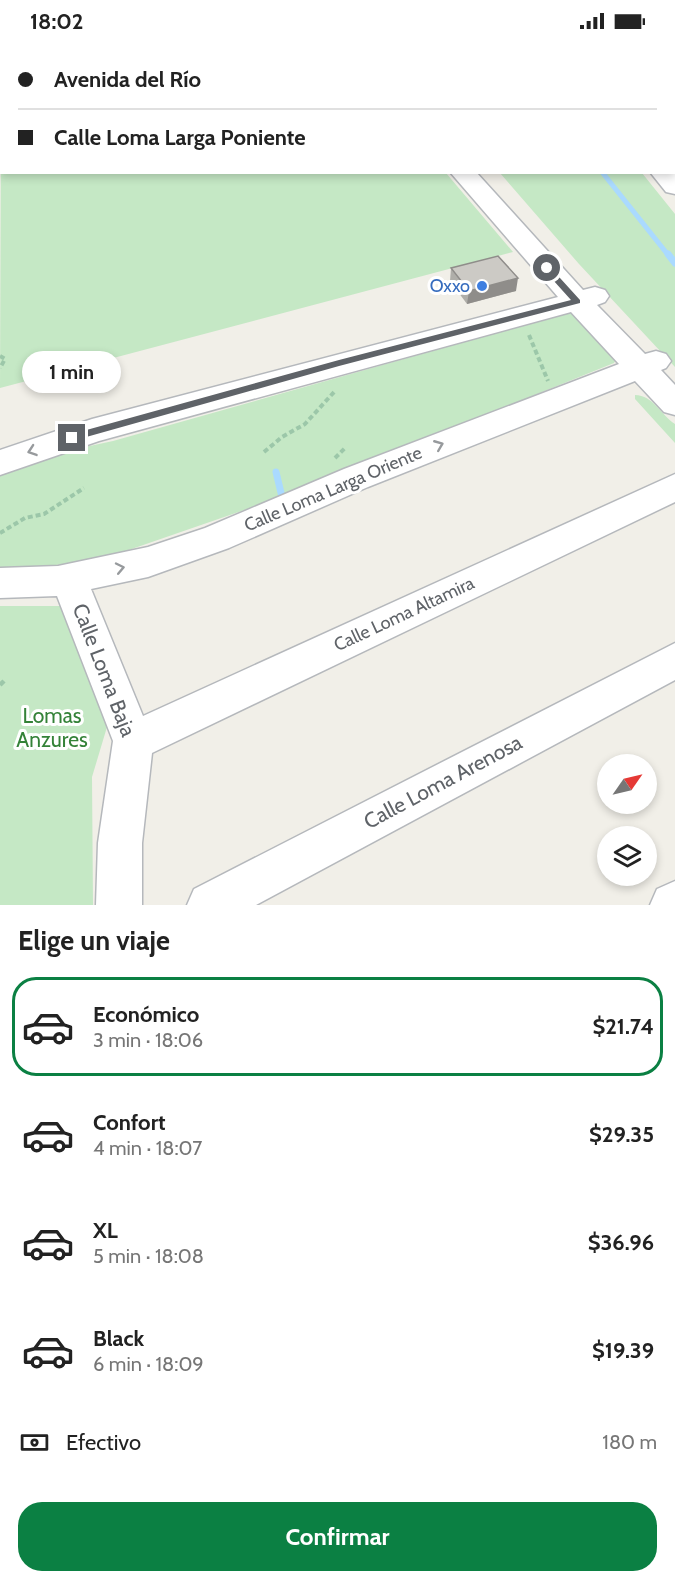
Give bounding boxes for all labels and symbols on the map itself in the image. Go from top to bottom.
route start [533,254,560,281]
place label: Oxxo [430,275,470,297]
marker: Oxxo [475,279,489,293]
callout: 1 min [22,351,122,393]
route end [58,424,85,451]
one-way arrow [433,440,444,452]
street label: Calle Loma Larga Oriente [241,442,425,536]
one-way arrow [27,444,38,456]
one-way arrow [115,562,125,575]
street label: Calle Loma Altamira [330,572,478,656]
street label: Calle Loma Baja [67,600,141,740]
park label: Lomas Anzures [16,703,88,752]
street label: Calle Loma Arenosa [359,729,526,834]
north arrow [597,754,657,814]

